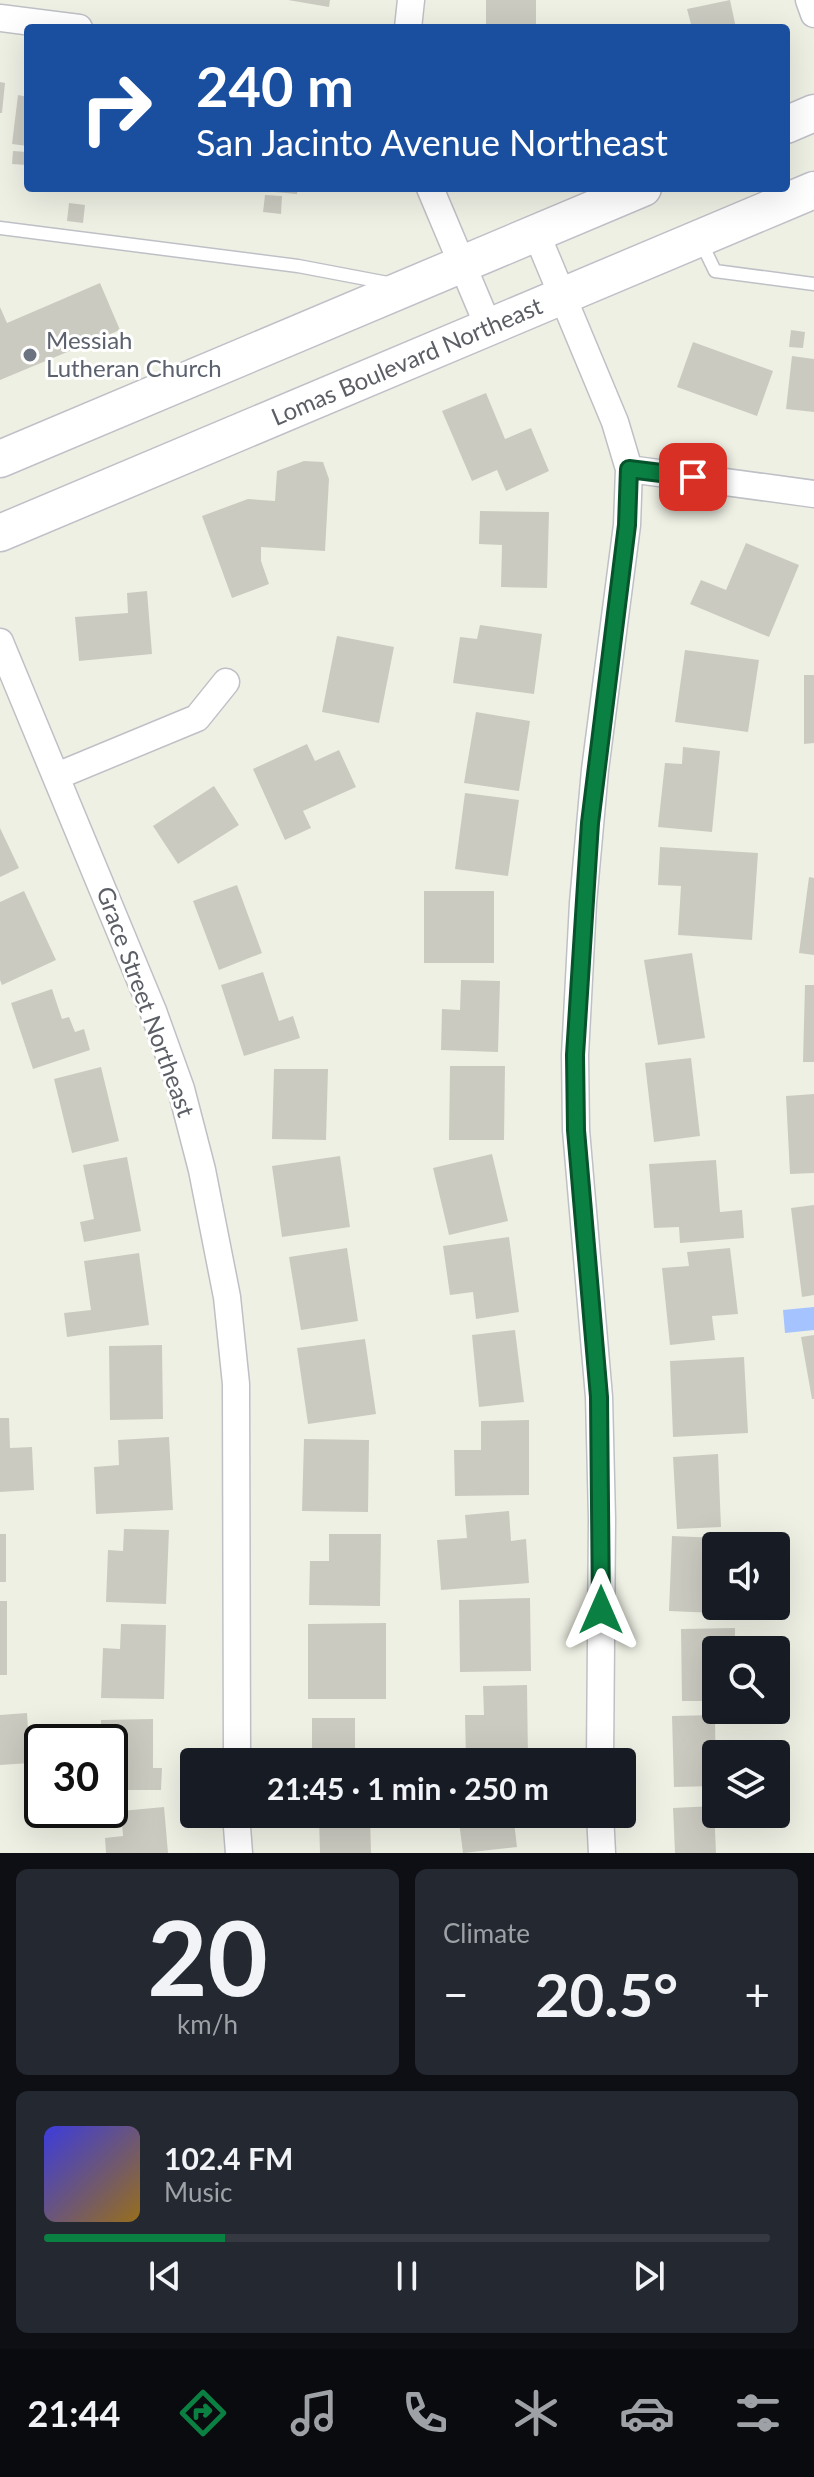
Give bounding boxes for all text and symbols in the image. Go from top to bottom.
text: 240 m [196,52,354,119]
icon: right [64,56,168,160]
text: San Jacinto Avenue Northeast [196,120,668,164]
street label: Lomas Boulevard Northeast [267,290,547,431]
place label: Messiah Lutheran Church [46,325,222,382]
marker: Messiah Lutheran Church [21,346,39,364]
pin [659,443,727,511]
icon: arrive [671,455,715,499]
street label: Grace Street Northeast [91,882,202,1121]
map controls [702,1532,790,1828]
button: sound [702,1532,790,1620]
position arrow [559,1568,643,1652]
button: search [702,1636,790,1724]
speed limit sign: 30 [24,1724,128,1828]
button: layers [702,1740,790,1828]
text: 21:45 · 1 min · 250 m [267,1770,549,1806]
text: 20 [147,1893,268,2018]
text: Climate [443,1917,530,1949]
text: 20.5° [535,1958,678,2030]
text: − [443,1968,469,2020]
text: + [744,1968,770,2020]
text: km/h [177,2008,238,2040]
text: 102.4 FM [164,2140,293,2176]
text: Music [164,2176,232,2208]
icon: previous [143,2254,187,2298]
icon: pause [385,2254,429,2298]
icon: next [627,2254,671,2298]
icon: directions [175,2385,231,2441]
icon: music [286,2385,342,2441]
icon: phone [397,2385,453,2441]
icon: climate [508,2385,564,2441]
icon: car [619,2385,675,2441]
icon: filters [730,2385,786,2441]
text: 21:44 [28,2391,120,2435]

